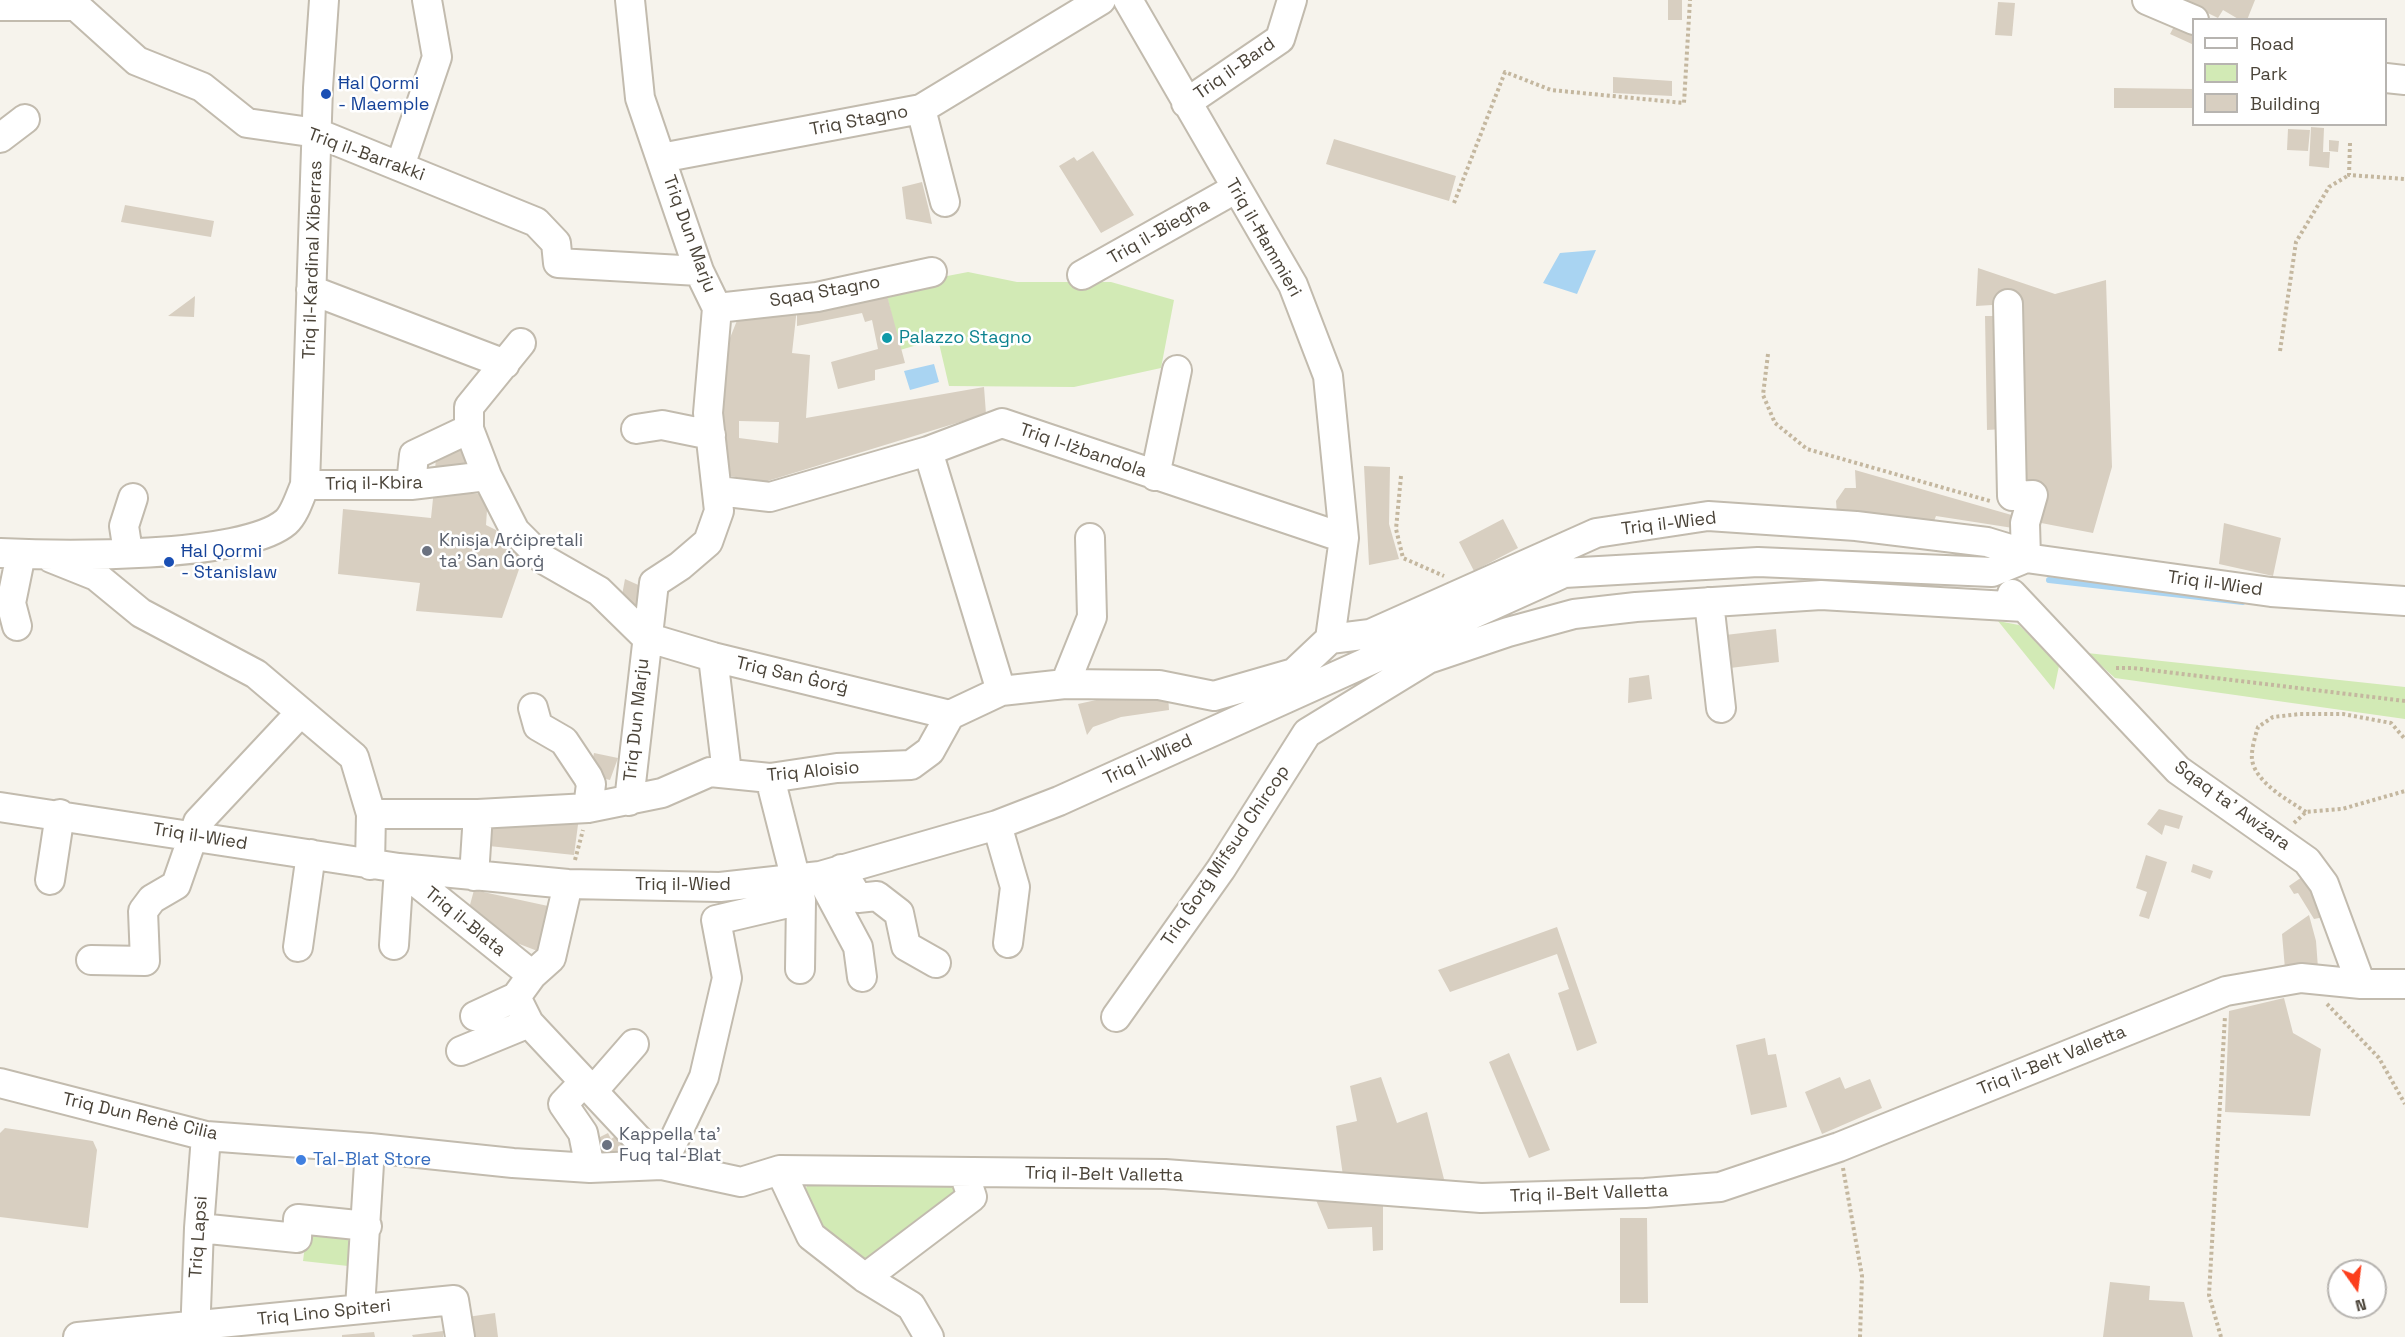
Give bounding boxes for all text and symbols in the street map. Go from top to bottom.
legend [2192,18,2387,126]
text: Road [2250,32,2294,55]
street label: Triq il-Bard [1190,33,1280,105]
text: Park [2250,62,2287,85]
place label: Ħal Qormi - Maemple [338,73,429,116]
marker: Ħal Qormi - Maemple [319,87,333,101]
text: Building [2250,92,2320,115]
street label: Triq Stagno [808,101,910,141]
street label: Triq il-Barrakki [304,124,428,186]
street label: Triq il-Kardinal Xiberras [299,160,327,360]
street label: Triq Dun Marju [658,172,720,296]
street label: Triq il-Ħammieri [1220,175,1306,301]
street label: Triq il-Biegħa [1104,194,1214,270]
street label: Sqaq Stagno [768,272,882,312]
place label: Palazzo Stagno [899,327,1032,349]
marker: Palazzo Stagno [880,331,894,345]
street label: Triq l-Iżbandola [1016,419,1150,483]
street label: Triq il-Kbira [325,472,423,496]
street label: Triq il-Wied [1620,507,1718,541]
place label: Knisja Arċipretali ta' San Ġorġ [439,530,583,572]
place label: Ħal Qormi - Stanislaw [181,541,277,584]
marker: Knisja Arċipretali ta' San Ġorġ [420,544,434,558]
marker: Ħal Qormi - Stanislaw [162,555,176,569]
street label: Triq il-Wied [2166,567,2264,601]
street label: Triq San Ġorġ [734,653,850,699]
street label: Triq Dun Marju [620,658,654,782]
street label: Triq il-Wied [1100,730,1196,790]
street label: Triq Aloisio [766,757,860,787]
street label: Sqaq ta' Awżara [2170,757,2294,855]
street label: Triq Ġorġ Mifsud Chircop [1157,761,1295,951]
street label: Triq il-Wied [151,819,249,855]
street label: Triq il-Wied [635,874,731,896]
street label: Triq il-Blata [420,883,510,961]
street label: Triq il-Belt Valletta [1975,1021,2129,1101]
street label: Triq Dun Renè Cilia [60,1089,220,1145]
place label: Kappella ta' Fuq tal-Blat [619,1124,721,1166]
marker: Kappella ta' Fuq tal-Blat [600,1138,614,1152]
place label: Tal-Blat Store [313,1149,431,1171]
marker: Tal-Blat Store [294,1153,308,1167]
street label: Triq il-Belt Valletta [1025,1163,1183,1187]
street label: Triq il-Belt Valletta [1510,1180,1668,1208]
street label: Triq Lapsi [185,1195,213,1279]
north arrow [2327,1259,2387,1319]
text: N [2353,1294,2369,1316]
street label: Triq Lino Spiteri [256,1295,392,1331]

